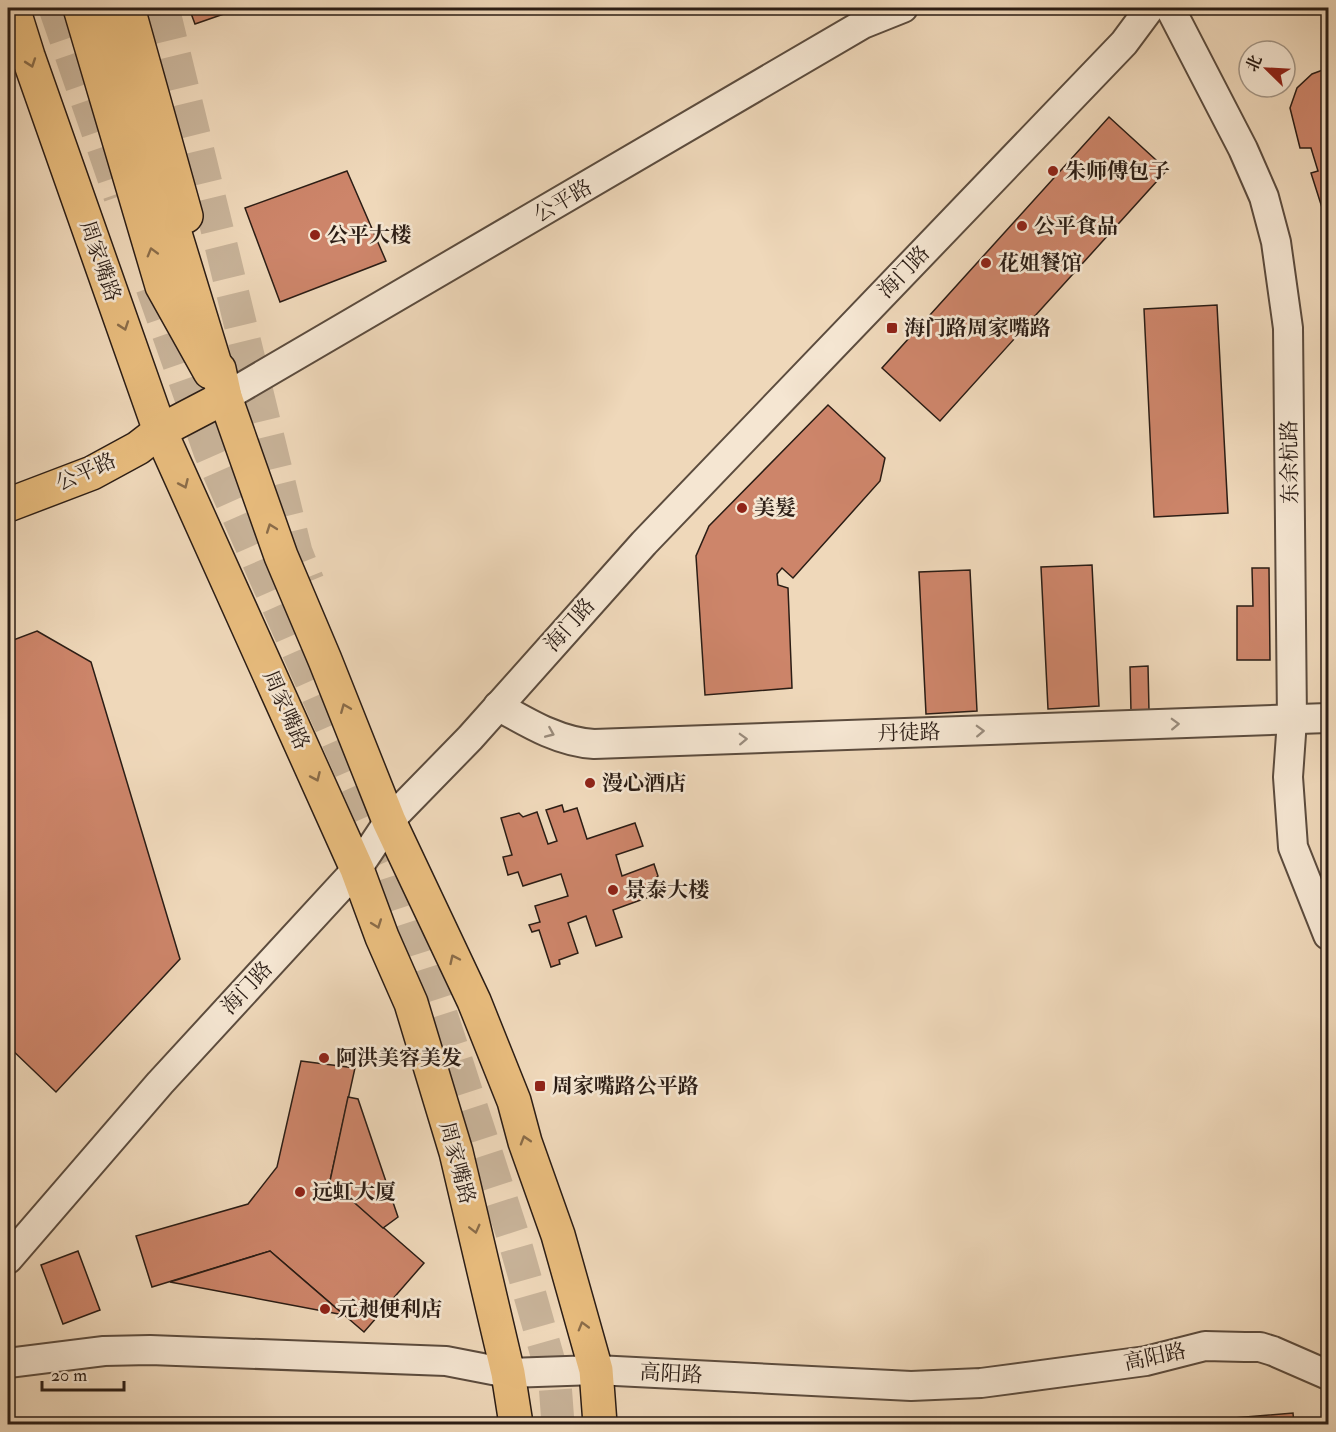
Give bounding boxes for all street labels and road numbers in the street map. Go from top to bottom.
street label: 公平路 [529,174,597,228]
street label: 周家嘴路 [74,217,126,305]
street label: 海门路 [872,240,936,304]
street label: 东余杭路 [1276,420,1304,504]
street label: 公平路 [52,447,120,497]
street label: 海门路 [539,593,601,657]
street label: 周家嘴路 [257,666,315,754]
street label: 丹徒路 [877,718,941,748]
street label: 海门路 [216,956,278,1020]
street label: 周家嘴路 [433,1119,481,1207]
street label: 高阳路 [1121,1337,1189,1377]
street label: 高阳路 [639,1359,703,1389]

